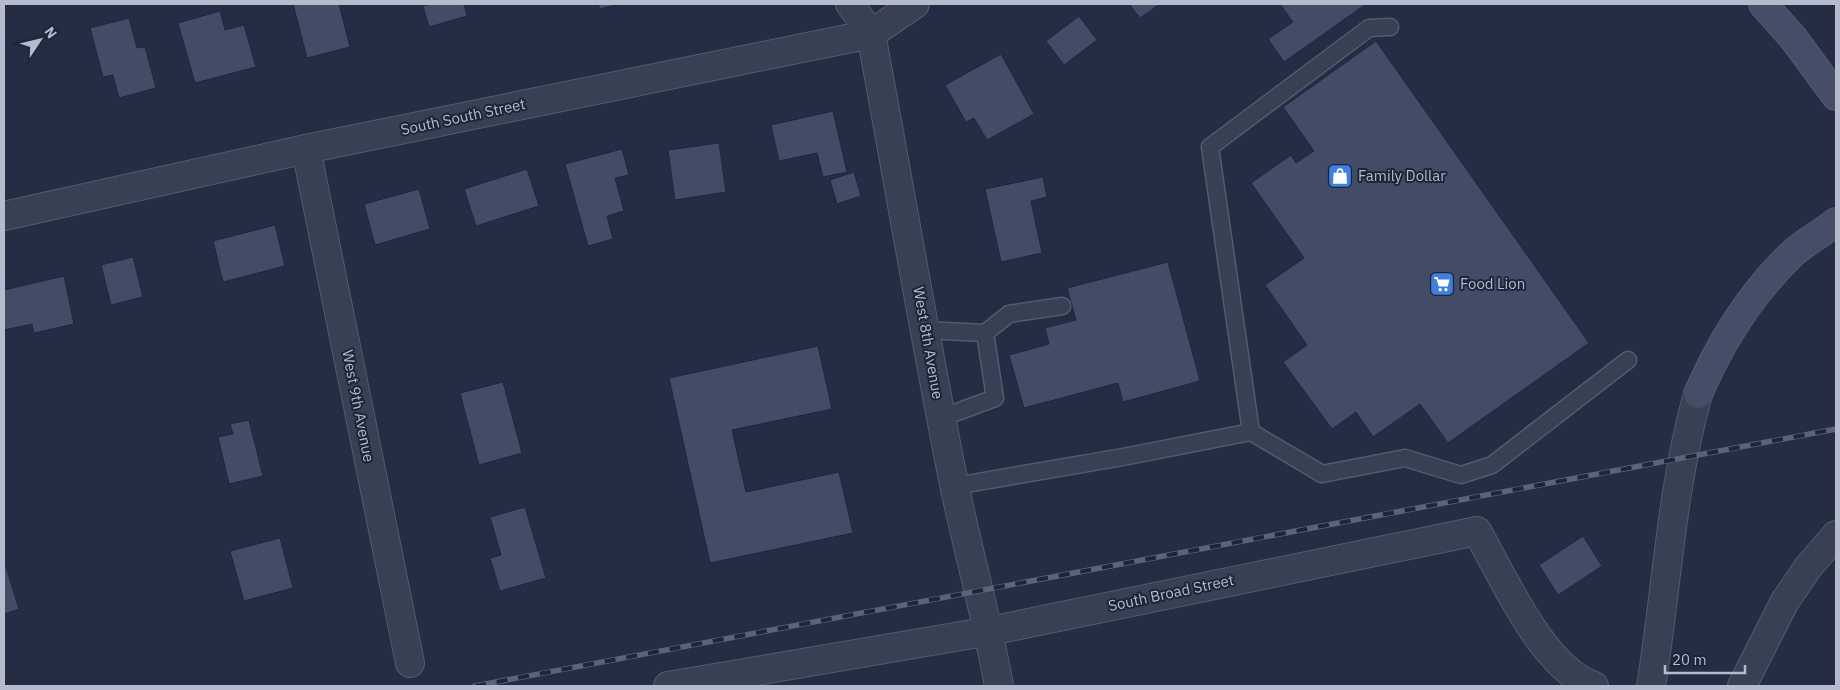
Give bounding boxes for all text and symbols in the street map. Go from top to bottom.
north arrow [15,15,65,65]
text: N [40,23,61,42]
street label: South South Street [399,94,527,139]
shop icon: Family Dollar [1327,163,1353,189]
place label: Family Dollar [1358,166,1446,185]
supermarket icon: Food Lion [1429,271,1455,297]
place label: Food Lion [1460,274,1525,293]
street label: West 8th Avenue [909,285,948,401]
street label: West 9th Avenue [338,348,379,464]
street label: South Broad Street [1106,570,1235,615]
scale bar [1665,642,1745,674]
text: 20 m [1672,650,1707,669]

